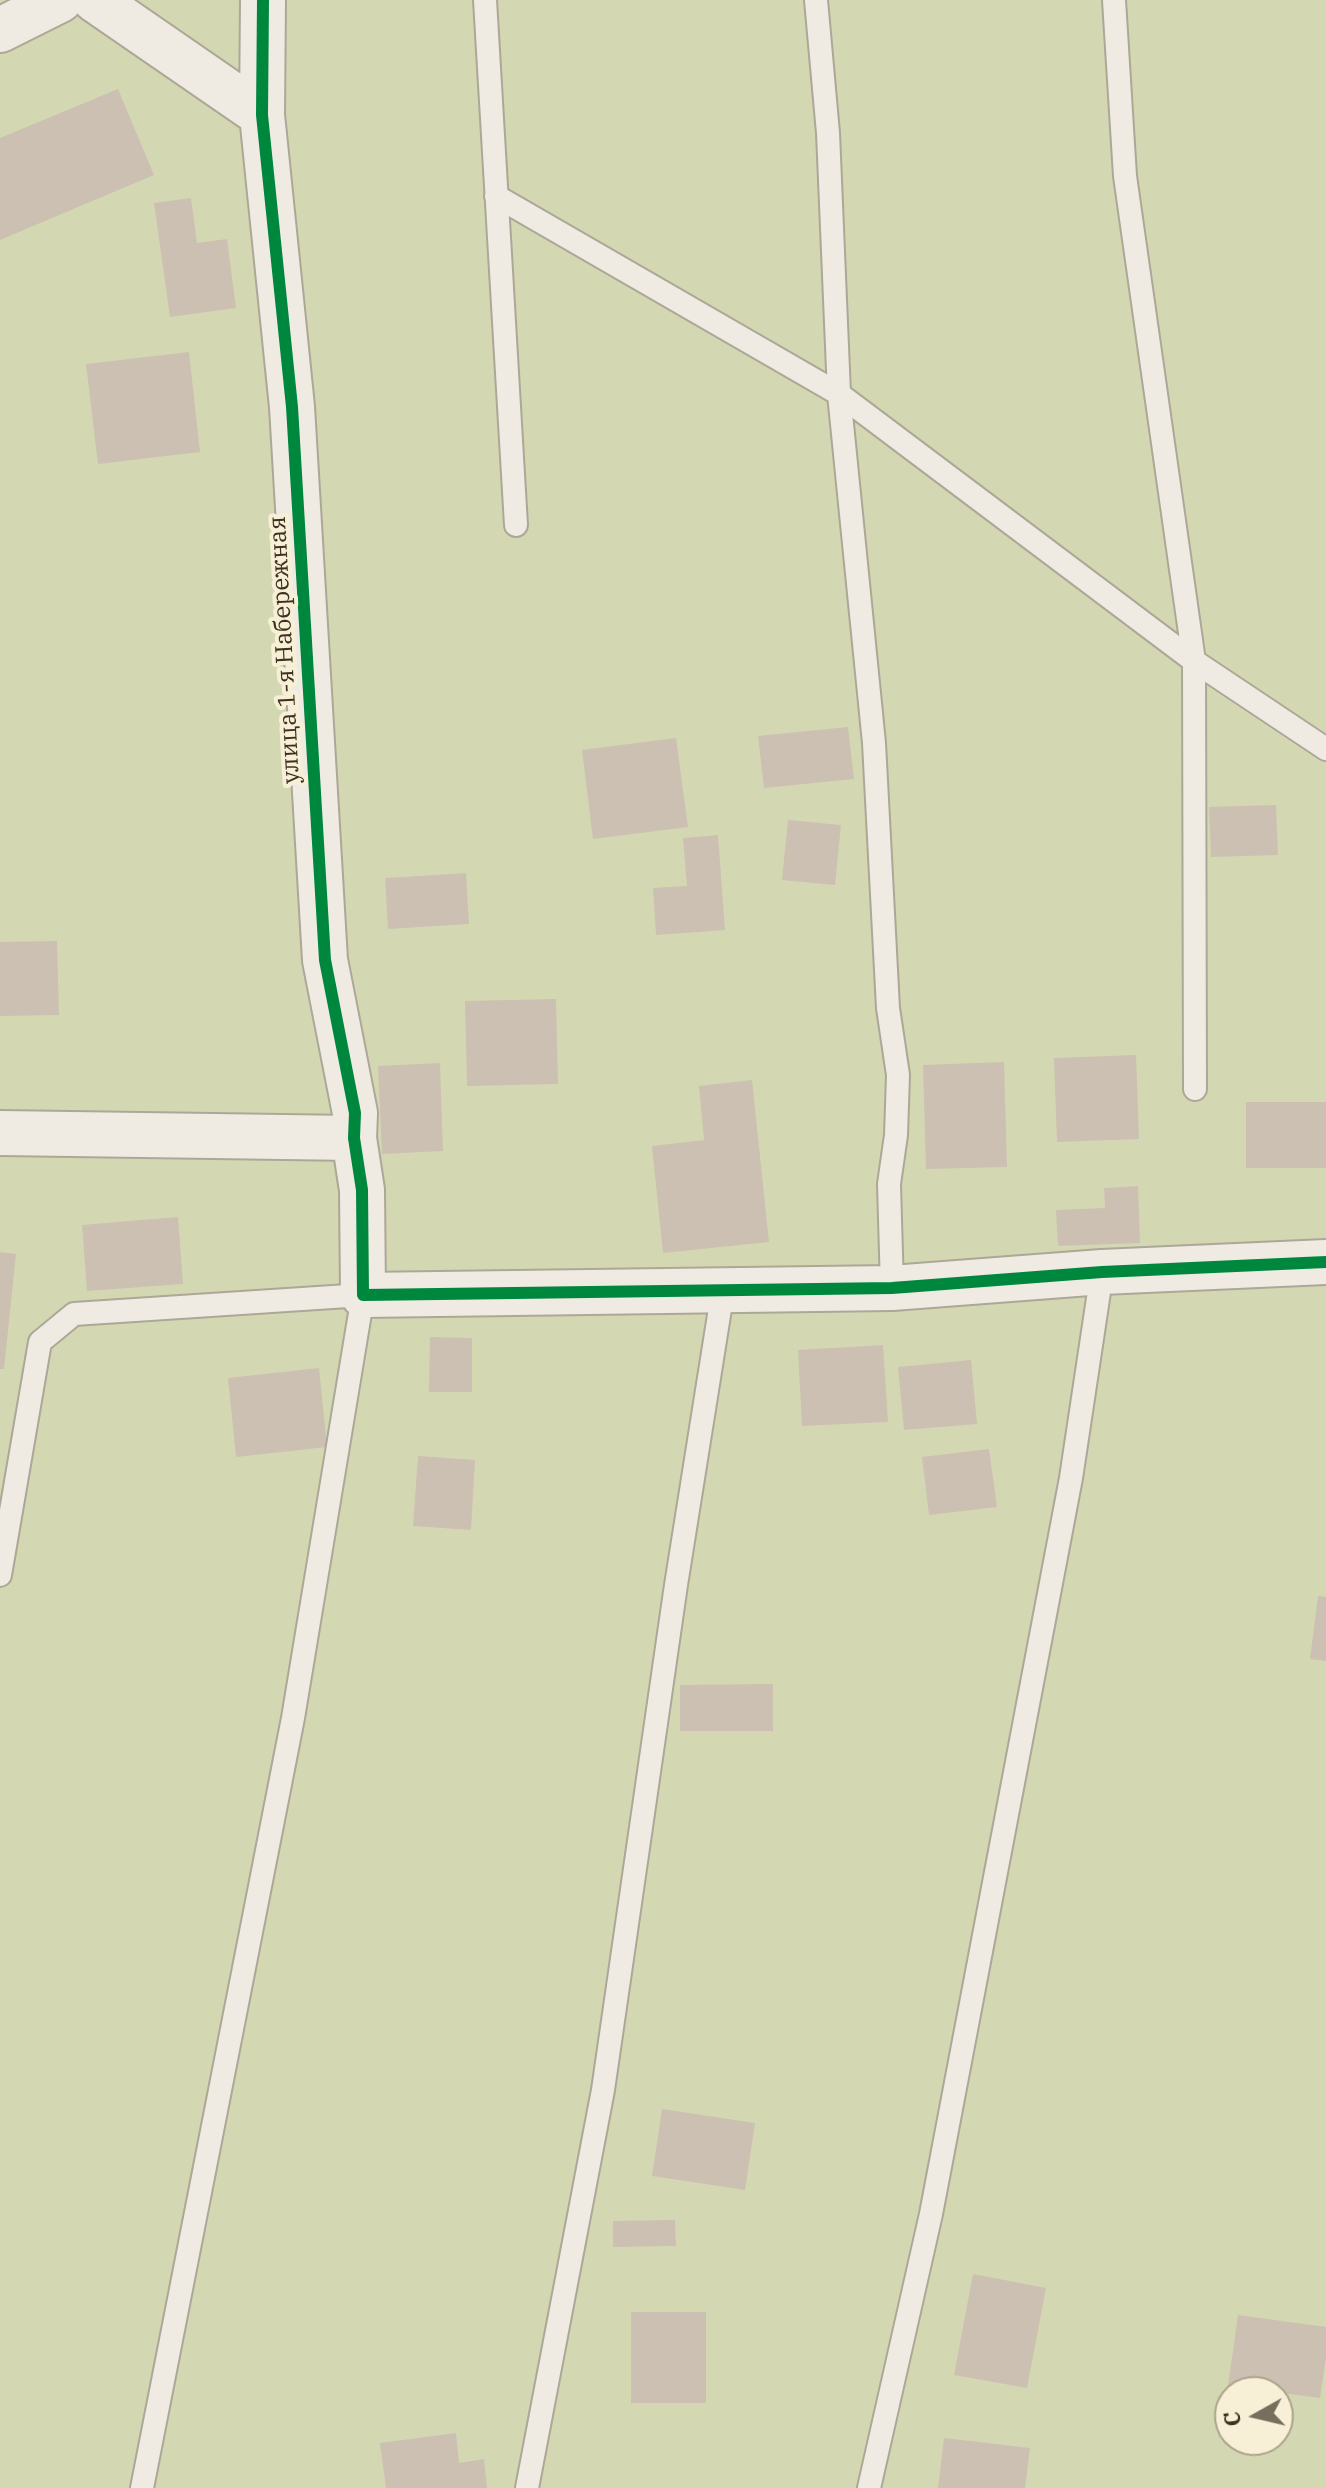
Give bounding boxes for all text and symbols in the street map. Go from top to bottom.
street label: улица 1-я Набережная [264,515,306,785]
north arrow [1214,2376,1294,2456]
text: С [1216,2410,1247,2428]

